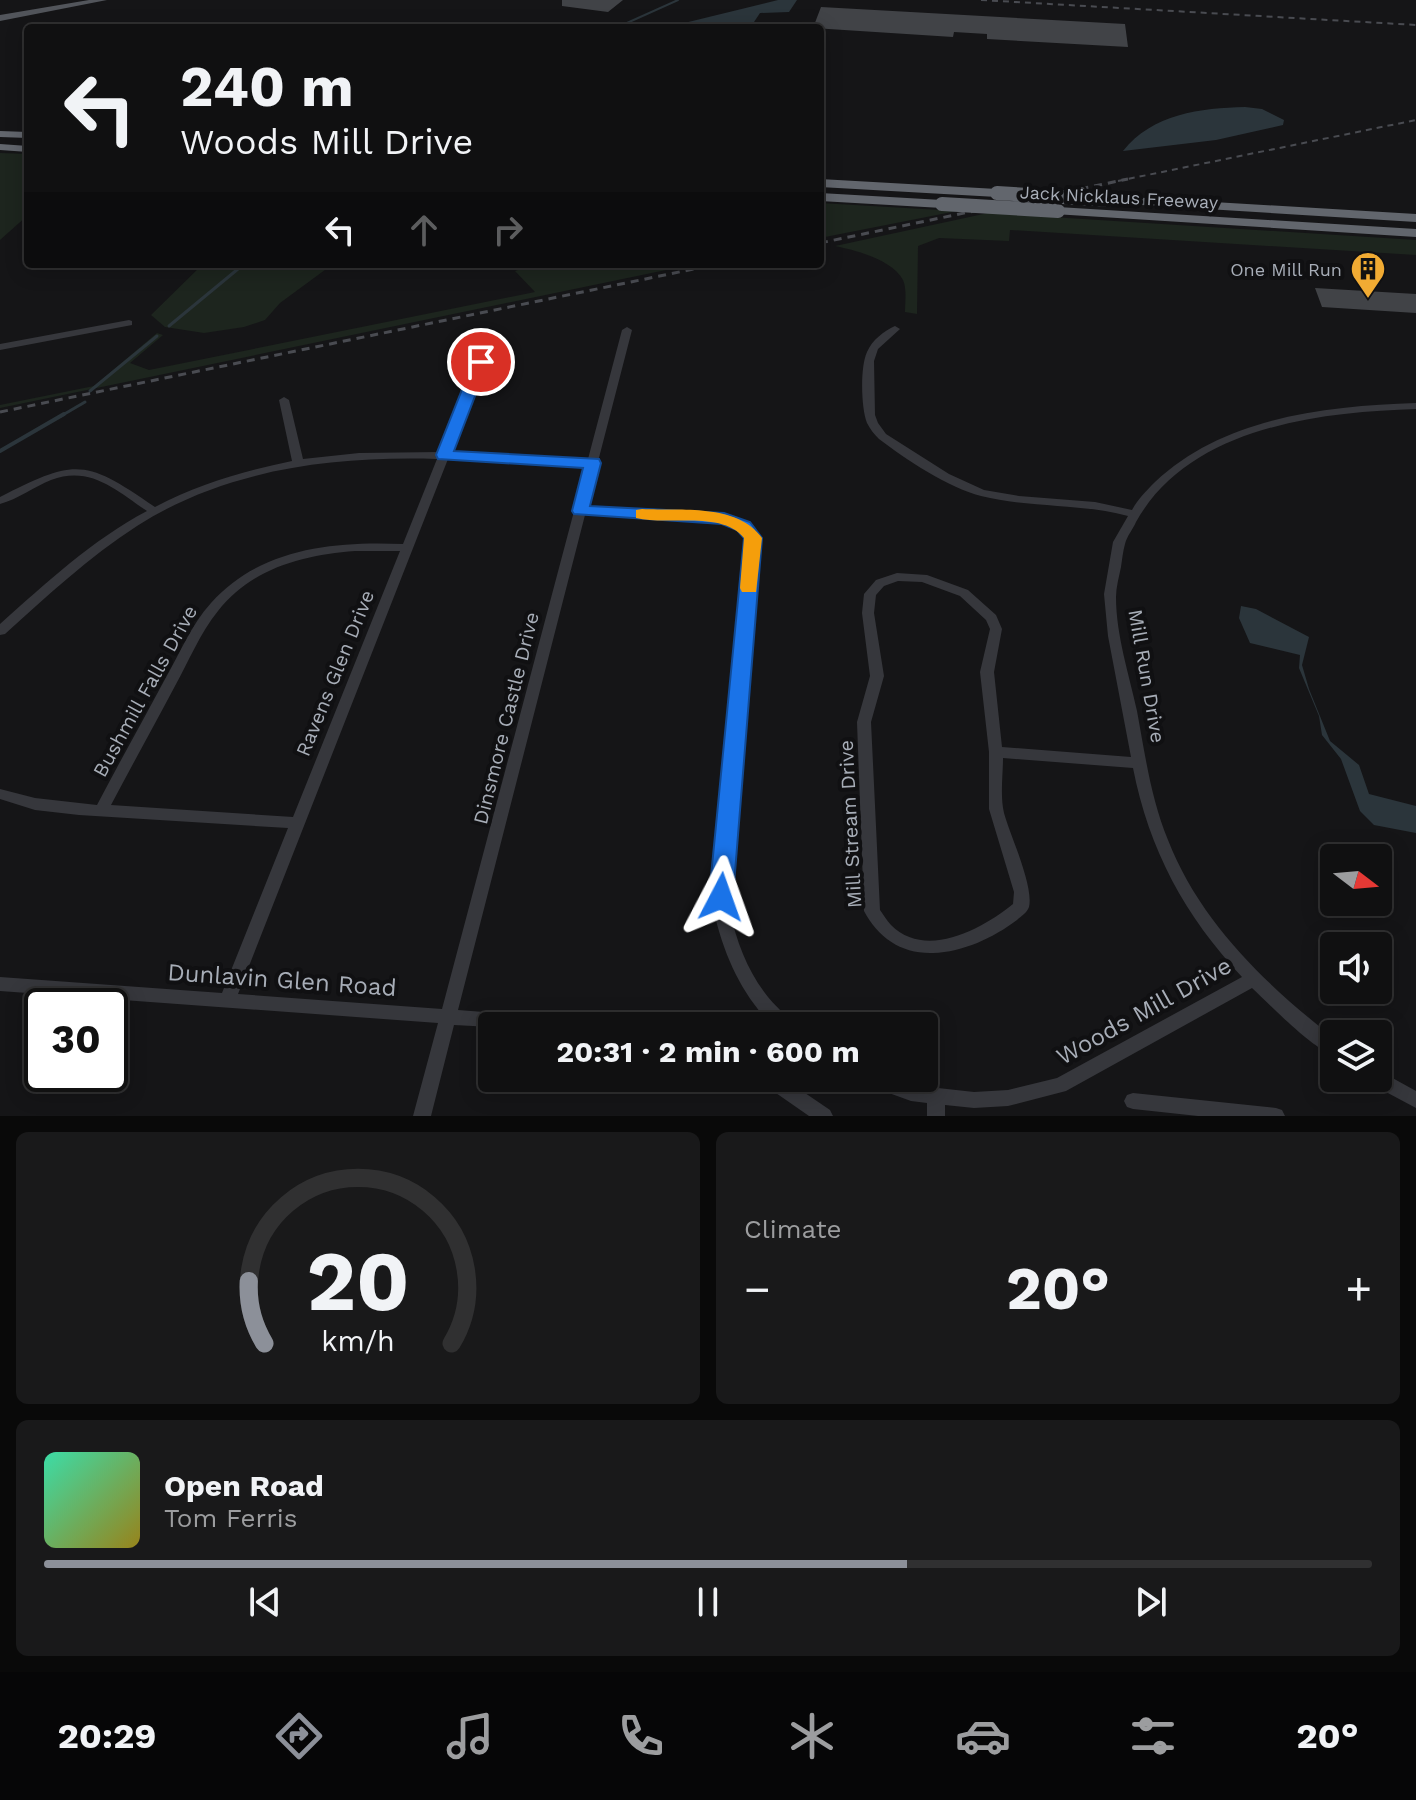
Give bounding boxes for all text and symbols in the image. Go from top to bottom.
text: 240 m [180,54,354,120]
icon: left [48,56,152,160]
text: Woods Mill Drive [180,121,473,163]
street label: Jack Nicklaus Freeway [1019,181,1219,213]
icon: left [318,208,362,252]
icon: ahead [402,208,446,252]
icon: right [486,208,530,252]
building icon: One Mill Run [1349,250,1387,300]
place label: One Mill Run [1230,259,1342,280]
pin [447,328,515,396]
icon: arrive [459,340,503,384]
street label: Ravens Glen Drive [291,586,379,760]
street label: Bushmill Falls Drive [88,601,202,781]
street label: Mill Run Drive [1123,607,1171,745]
street label: Dinsmore Castle Drive [468,609,544,827]
street label: Mill Stream Drive [834,739,866,909]
north arrow [1320,844,1392,916]
map controls [1320,844,1392,1092]
position arrow [679,855,763,939]
button: sound [1320,932,1392,1004]
street label: Woods Mill Drive [1052,951,1236,1071]
street label: Dunlavin Glen Road [167,958,397,1002]
speed limit sign: 30 [24,988,128,1092]
button: layers [1320,1020,1392,1092]
text: 20:31 · 2 min · 600 m [556,1034,860,1069]
text: Climate [744,1214,842,1244]
text: 20 [306,1233,410,1330]
text: 20° [1006,1253,1110,1324]
text: − [744,1263,771,1315]
text: + [1345,1263,1372,1315]
text: km/h [321,1324,395,1358]
text: Open Road [164,1468,324,1503]
text: Tom Ferris [164,1503,297,1533]
icon: previous [243,1580,287,1624]
icon: pause [686,1580,730,1624]
icon: next [1129,1580,1173,1624]
icon: directions [271,1708,327,1764]
icon: music [442,1708,498,1764]
icon: phone [613,1708,669,1764]
icon: climate [784,1708,840,1764]
icon: car [955,1708,1011,1764]
icon: filters [1125,1708,1181,1764]
text: 20:29 [57,1715,157,1757]
text: 20° [1296,1715,1359,1757]

